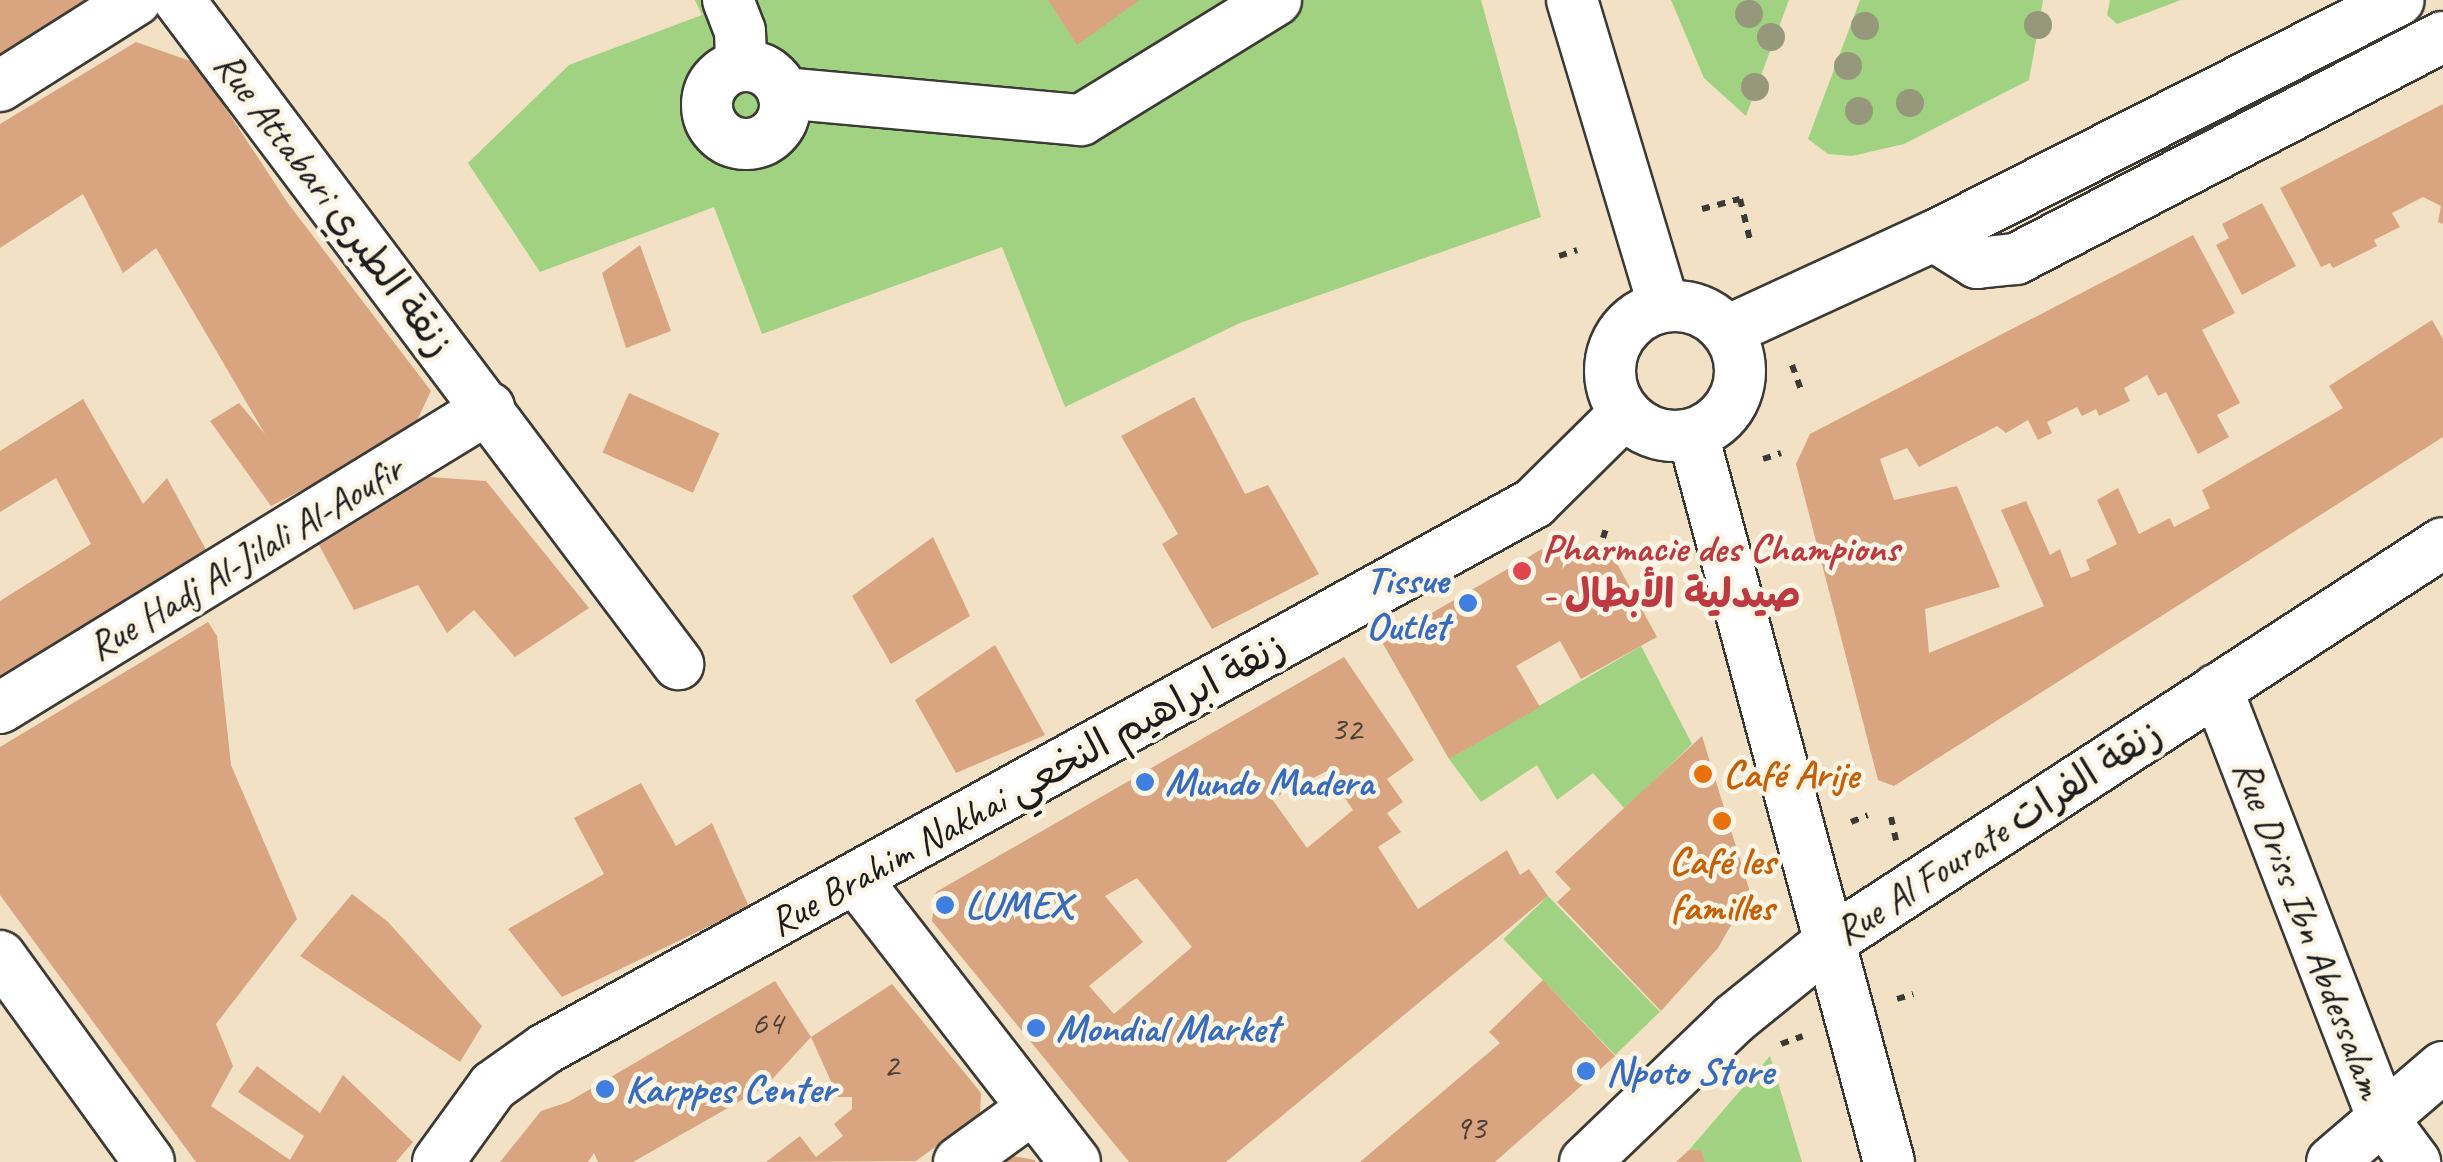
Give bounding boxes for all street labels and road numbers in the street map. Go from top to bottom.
street label: Rue Attabari زنقة الطبري [204,42,464,366]
street label: Rue Hadj Al-Jilali Al-Aoufir [78,445,412,671]
street label: Rue Brahim Nakhai زنقة ابراهيم النخعي [759,621,1295,947]
street label: Rue Al Fourate زنقة الفرات [1825,708,2171,956]
street label: Rue Driss Ibn Abdessalam [2223,754,2395,1104]

